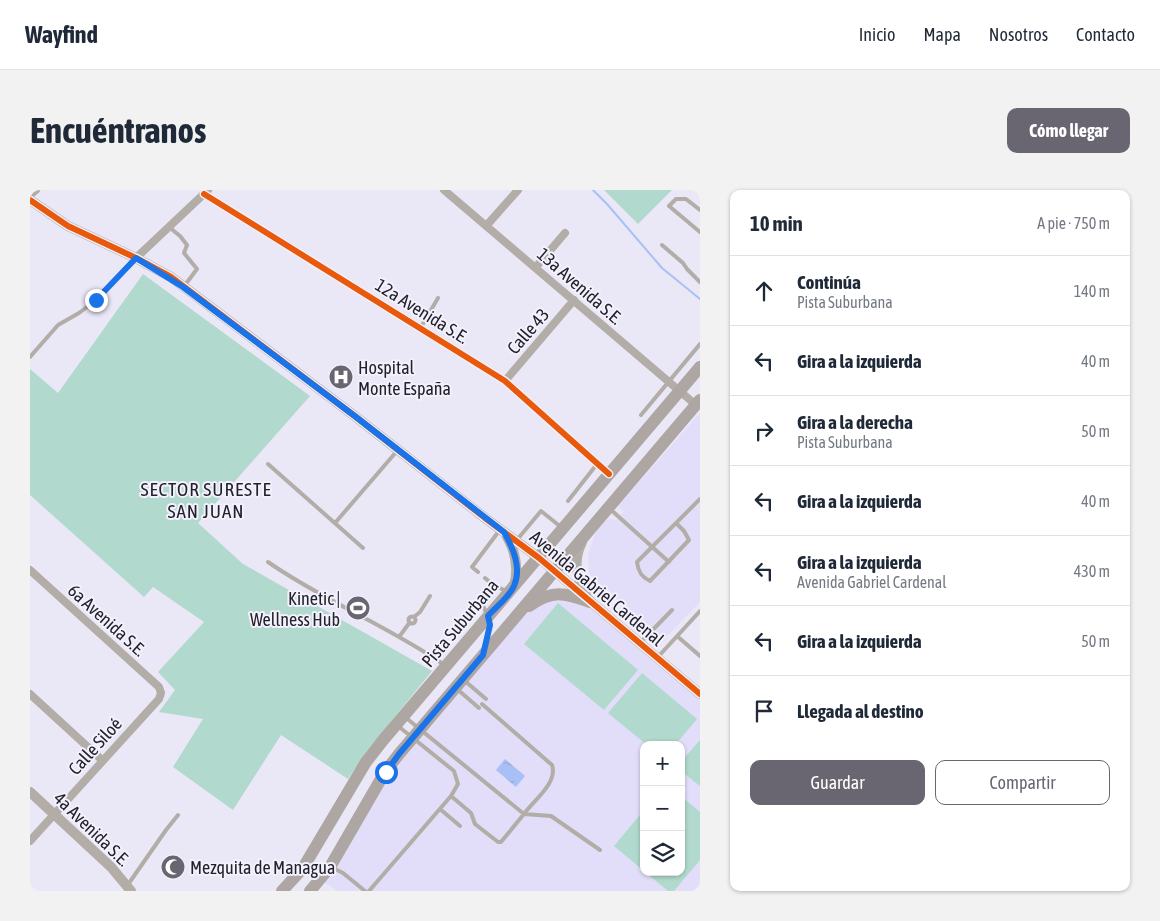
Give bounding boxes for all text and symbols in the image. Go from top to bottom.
text: Wayfind [25,21,98,48]
text: Inicio [859,24,895,45]
text: Mapa [923,24,961,45]
text: Nosotros [989,24,1048,45]
text: Contacto [1076,24,1135,45]
button: Cómo llegar [1007,108,1130,153]
text: Encuéntranos [30,110,206,150]
text: 10 min [750,211,803,235]
text: A pie · 750 m [1037,214,1110,232]
street label: 13a Avenida S.E. [533,243,627,329]
text: Continúa [797,271,861,293]
street label: 12a Avenida S.E. [372,274,472,348]
icon: ahead [750,277,778,305]
text: 140 m [1074,282,1110,300]
route end [85,289,108,312]
text: Pista Suburbana [797,293,893,311]
street label: Calle 43 [503,304,553,358]
icon: left [750,347,778,375]
text: Gira a la izquierda [797,350,922,372]
text: 40 m [1081,352,1110,370]
place label: Hospital Monte España [358,357,451,399]
hospital icon: Hospital Monte España [328,364,354,390]
text: Gira a la derecha [797,411,913,433]
icon: right [750,417,778,445]
text: 50 m [1081,422,1110,440]
text: Pista Suburbana [797,433,893,451]
district label: SECTOR SURESTE SAN JUAN [141,478,271,522]
icon: left [750,487,778,515]
text: Gira a la izquierda [797,490,922,512]
text: 40 m [1081,492,1110,510]
street label: Avenida Gabriel Cardenal [526,526,668,650]
text: Gira a la izquierda [797,551,922,573]
icon: left [750,557,778,585]
text: 430 m [1074,562,1110,580]
text: Avenida Gabriel Cardenal [797,573,946,591]
street label: Pista Suburbana [417,575,503,671]
street label: 6a Avenida S.E. [64,580,150,660]
place label: Kinetic | Wellness Hub [250,588,340,630]
sports icon: Kinetic | Wellness Hub [345,595,371,621]
icon: left [750,627,778,655]
text: Gira a la izquierda [797,630,922,652]
text: 50 m [1081,632,1110,650]
icon: arrive [750,697,778,725]
text: Llegada al destino [797,700,924,722]
street label: Calle Siloé [64,713,126,779]
map controls [640,741,685,876]
button: + [640,741,685,786]
button: Guardar [750,760,925,805]
button: Compartir [935,760,1110,805]
route start [375,761,398,784]
button: − [640,786,685,831]
street label: 4a Avenida S.E. [50,788,134,870]
button: layers [640,831,685,876]
mosque icon: Mezquita de Managua [160,854,186,880]
place label: Mezquita de Managua [190,857,335,878]

